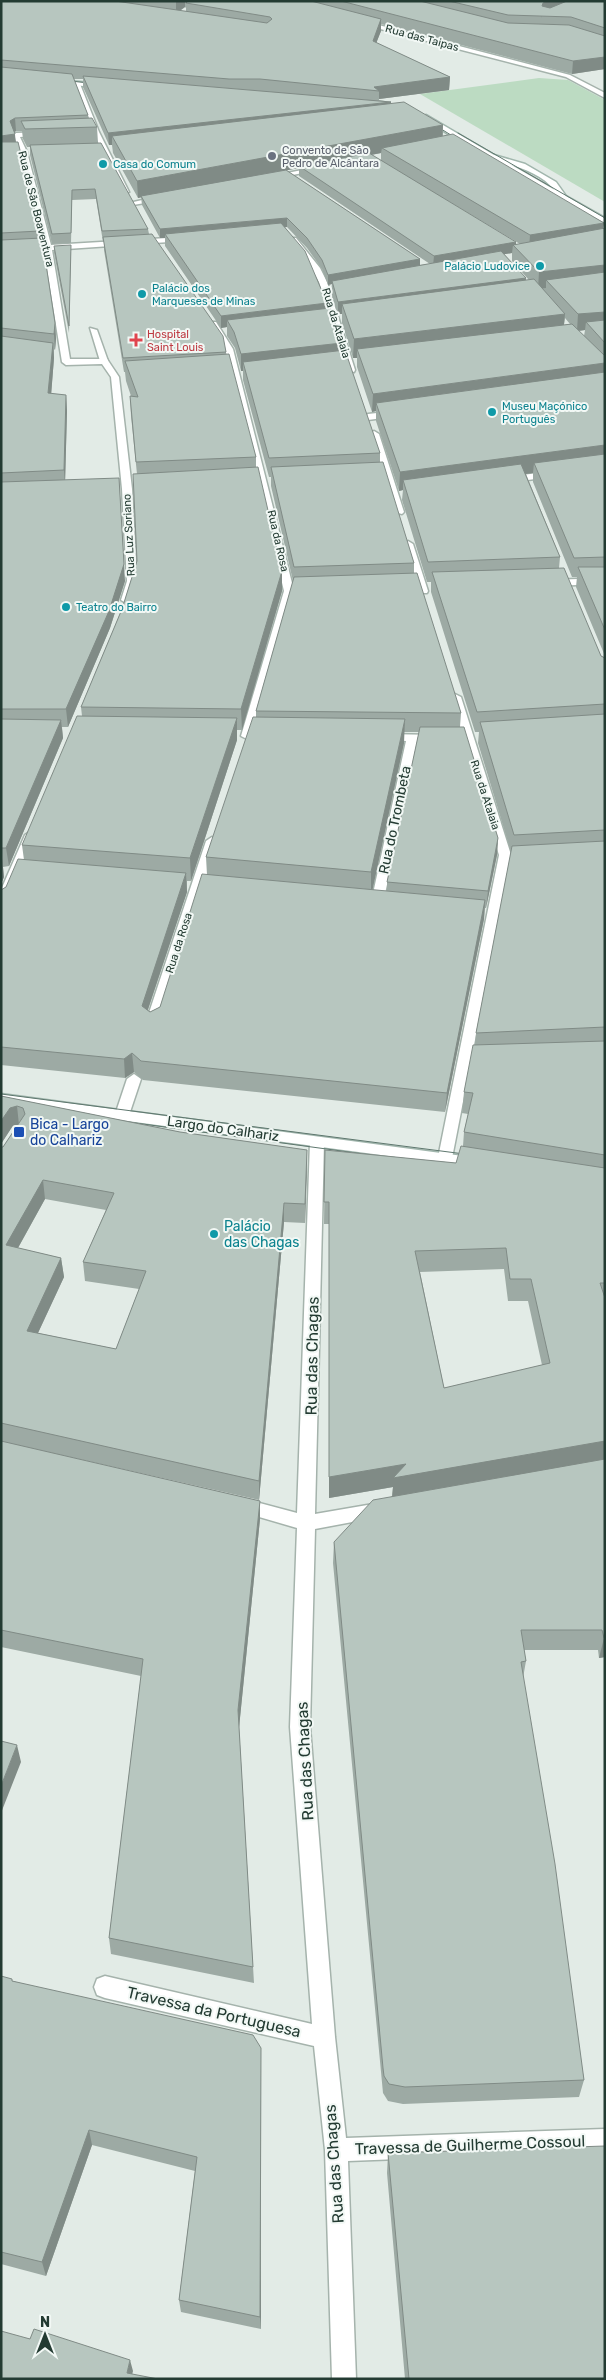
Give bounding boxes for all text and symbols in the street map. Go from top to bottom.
street label: Rua das Taipas [384,22,461,54]
place label: Convento de São Pedro de Alcântara [282,144,379,170]
street label: Rua de São Boaventura [15,150,57,268]
marker: Convento de São Pedro de Alcântara [266,150,278,162]
marker: Casa do Comum [97,158,109,170]
place label: Casa do Comum [113,158,196,171]
place label: Palácio Ludovice [444,260,530,273]
marker: Palácio Ludovice [534,260,546,272]
place label: Palácio dos Marqueses de Minas [152,282,256,308]
street label: Rua da Atalaia [319,286,353,360]
marker: Palácio dos Marqueses de Minas [136,288,148,300]
place label: Hospital Saint Louis [147,328,204,354]
marker: Hospital Saint Louis [129,333,143,347]
place label: Museu Maçónico Português [502,400,587,426]
marker: Museu Maçónico Português [486,406,498,418]
street label: Rua Luz Soriano [120,493,138,577]
street label: Rua da Rosa [265,509,291,573]
marker: Teatro do Bairro [60,601,72,613]
place label: Teatro do Bairro [76,601,157,614]
street label: Rua da Atalaia [468,758,502,832]
street label: Rua do Trombeta [375,764,415,876]
street label: Rua da Rosa [163,911,195,975]
street label: Largo do Calhariz [166,1113,280,1145]
place label: Bica - Largo do Calhariz [30,1116,109,1149]
marker: Bica - Largo do Calhariz [12,1125,26,1139]
place label: Palácio das Chagas [224,1218,299,1251]
marker: Palácio das Chagas [208,1228,220,1240]
street label: Rua das Chagas [301,1296,323,1416]
street label: Rua das Chagas [292,1701,318,1821]
street label: Travessa da Portuguesa [125,1983,303,2041]
street label: Rua das Chagas [320,2104,348,2224]
street label: Travessa de Guilherme Cossoul [354,2131,586,2159]
north arrow [20,2310,70,2360]
text: N [40,2314,50,2331]

